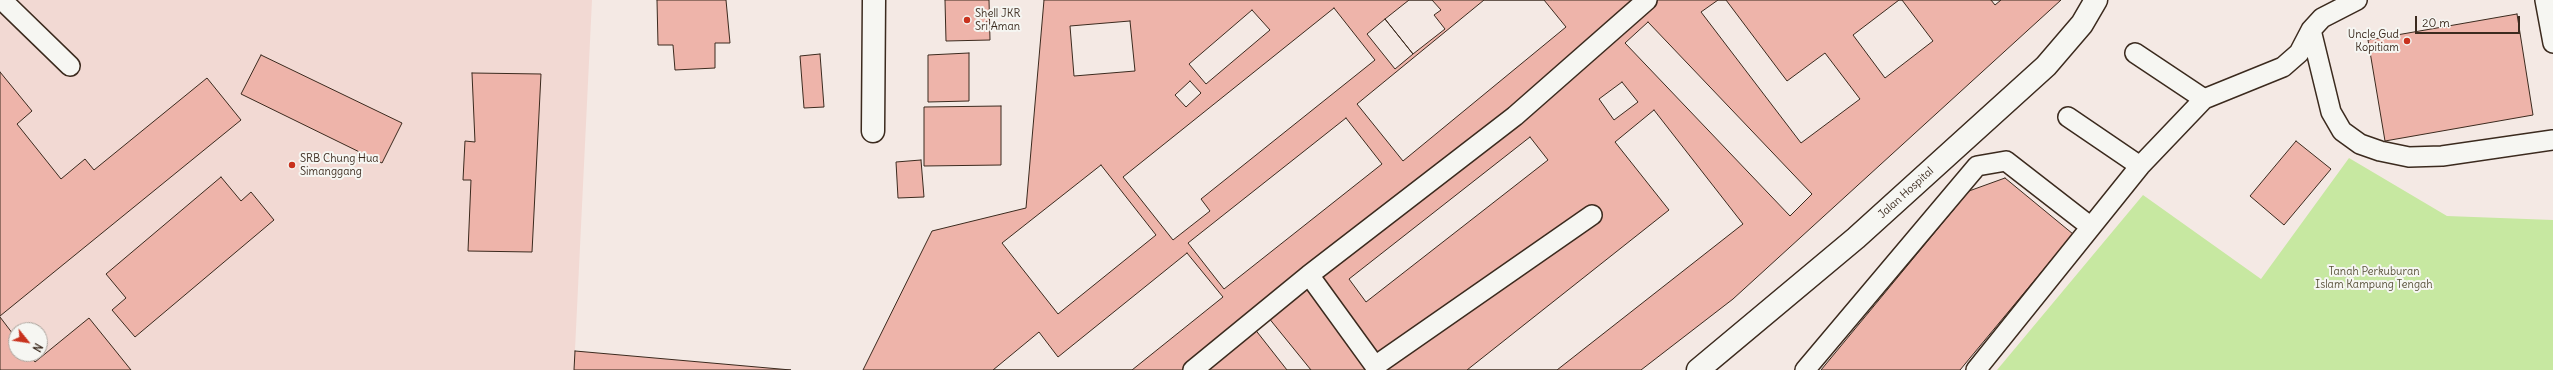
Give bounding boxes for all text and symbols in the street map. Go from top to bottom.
place label: Shell JKR Sri Aman [975,7,1020,33]
scale bar [2417,8,2522,34]
marker: Shell JKR Sri Aman [962,15,972,25]
text: 20 m [2422,15,2450,30]
place label: Uncle Gud Kopitiam [2348,28,2399,54]
marker: Uncle Gud Kopitiam [2402,36,2412,46]
place label: SRB Chung Hua Simanggang [300,152,379,178]
marker: SRB Chung Hua Simanggang [287,160,297,170]
street label: Jalan Hospital [1876,165,1936,221]
park label: Tanah Perkuburan Islam Kampung Tengah [2315,265,2433,291]
north arrow [8,322,48,362]
text: N [30,341,45,354]

